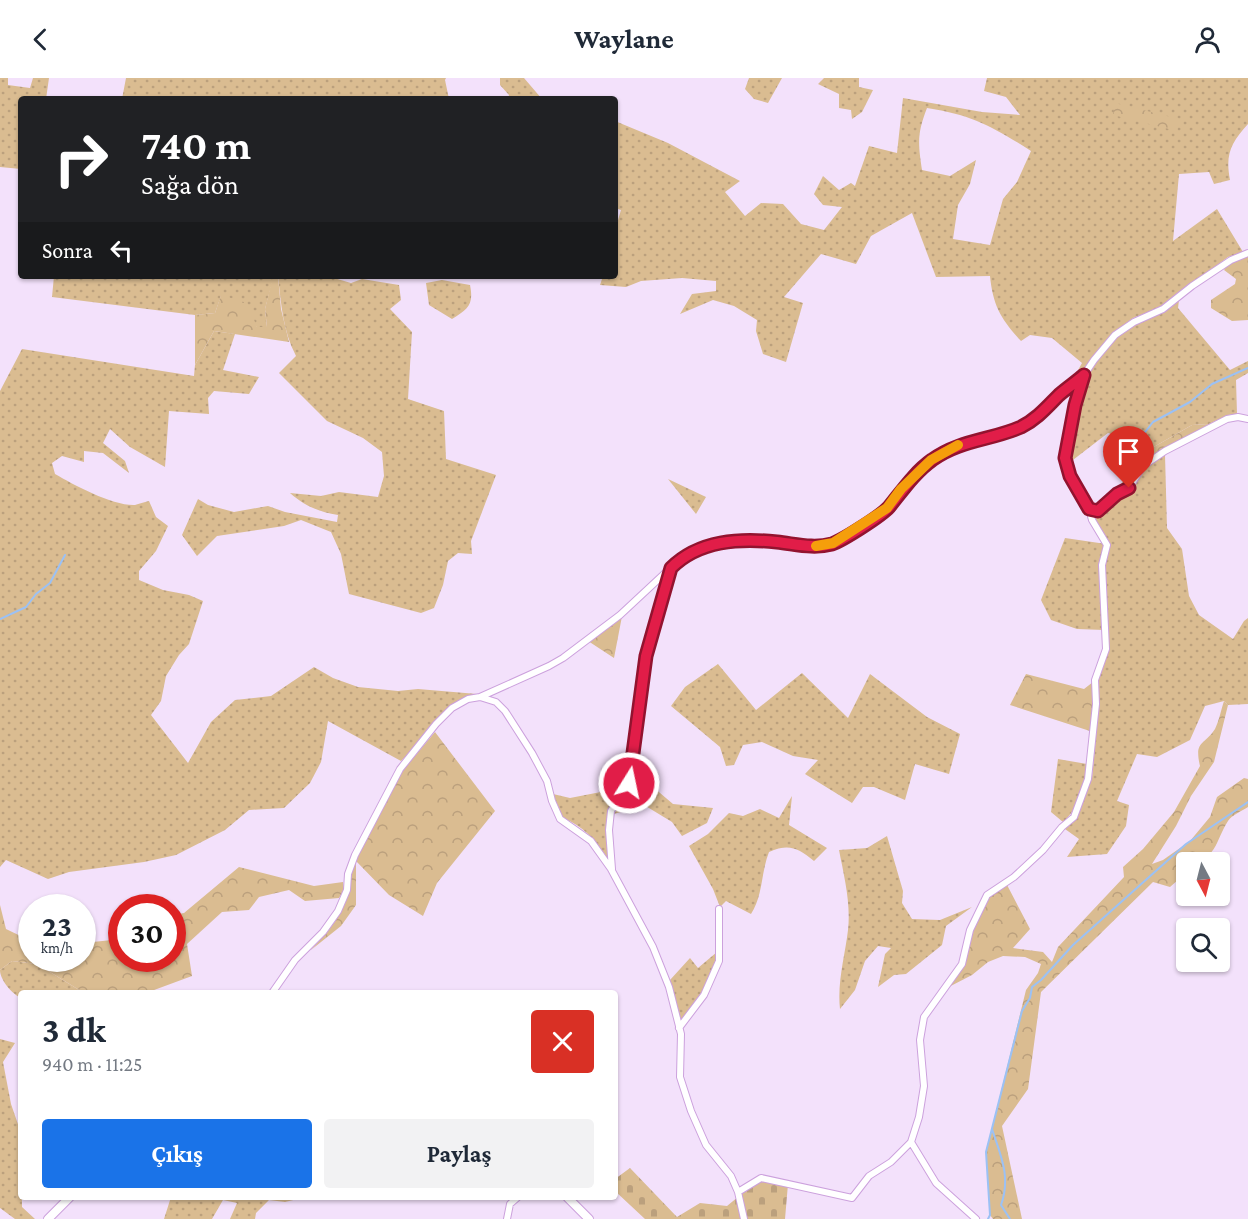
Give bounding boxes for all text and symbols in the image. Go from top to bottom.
icon: back [24,23,57,56]
icon: person [1191,23,1224,56]
text: Waylane [574,24,674,54]
icon: right [42,120,120,198]
text: 740 m [141,121,251,168]
text: Sağa dön [141,170,239,200]
icon: left [105,234,138,267]
text: Sonra [42,238,93,263]
pin [1103,426,1154,488]
icon: arrive [1112,435,1145,468]
position arrow [597,751,661,815]
north arrow [1176,852,1230,906]
map controls [1176,852,1230,972]
speed limit sign: 30 [108,894,186,972]
text: 23 [42,909,72,942]
button: search [1176,918,1230,972]
text: km/h [41,940,73,956]
text: 3 dk [42,1010,106,1050]
button: close [531,1010,594,1073]
text: 940 m · 11:25 [42,1053,142,1075]
button: Çıkış [42,1119,312,1188]
button: Paylaş [324,1119,594,1188]

